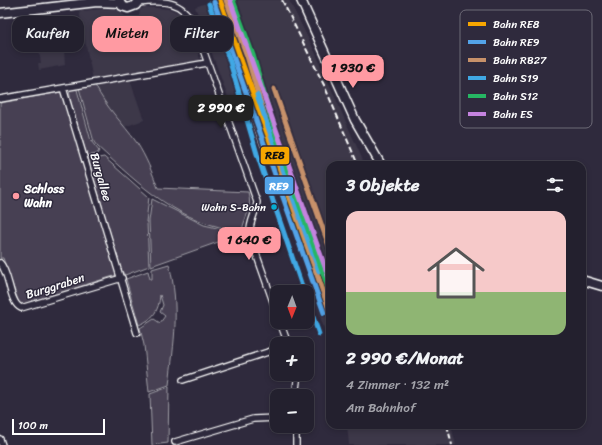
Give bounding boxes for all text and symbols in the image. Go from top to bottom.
legend [460,10,592,128]
text: Bahn RE8 [493,15,540,34]
chip: Kaufen [12,16,84,52]
chip: Mieten [92,16,162,52]
chip: Filter [170,16,233,52]
text: Bahn RE9 [493,33,540,52]
text: Bahn RB27 [493,51,547,70]
pin: 1 930 € [316,55,390,89]
text: 1 930 € [331,56,375,79]
text: Bahn S19 [493,69,539,88]
text: Bahn S12 [493,87,539,106]
pin: 2 990 € [184,95,258,129]
text: 2 990 € [197,96,245,119]
text: Bahn ES [493,105,533,124]
line badge: RE8 [260,146,290,165]
text: RE8 [264,146,285,165]
street label: Burgallee [84,150,118,204]
text: 3 Objekte [346,170,420,200]
icon: filters [544,174,566,196]
line badge: RE9 [264,176,294,195]
text: RE9 [268,177,289,196]
place label: Schloss Wahn [23,178,65,214]
marker: Schloss Wahn [11,191,21,201]
place label: Wahn S-Bahn [201,198,266,217]
marker: Wahn S-Bahn [269,202,279,212]
pin: 1 640 € [212,227,286,261]
text: 1 640 € [227,228,271,251]
icon: home [420,237,492,309]
street label: Burggraben [23,266,88,305]
north arrow [270,285,314,329]
map controls [270,285,314,433]
button: + [270,337,314,381]
text: 2 990 €/Monat [346,343,464,373]
text: 4 Zimmer · 132 m² [346,373,449,396]
button: − [270,389,314,433]
text: Am Bahnhof [346,396,416,419]
text: 100 m [18,416,48,435]
scale bar [12,417,105,436]

